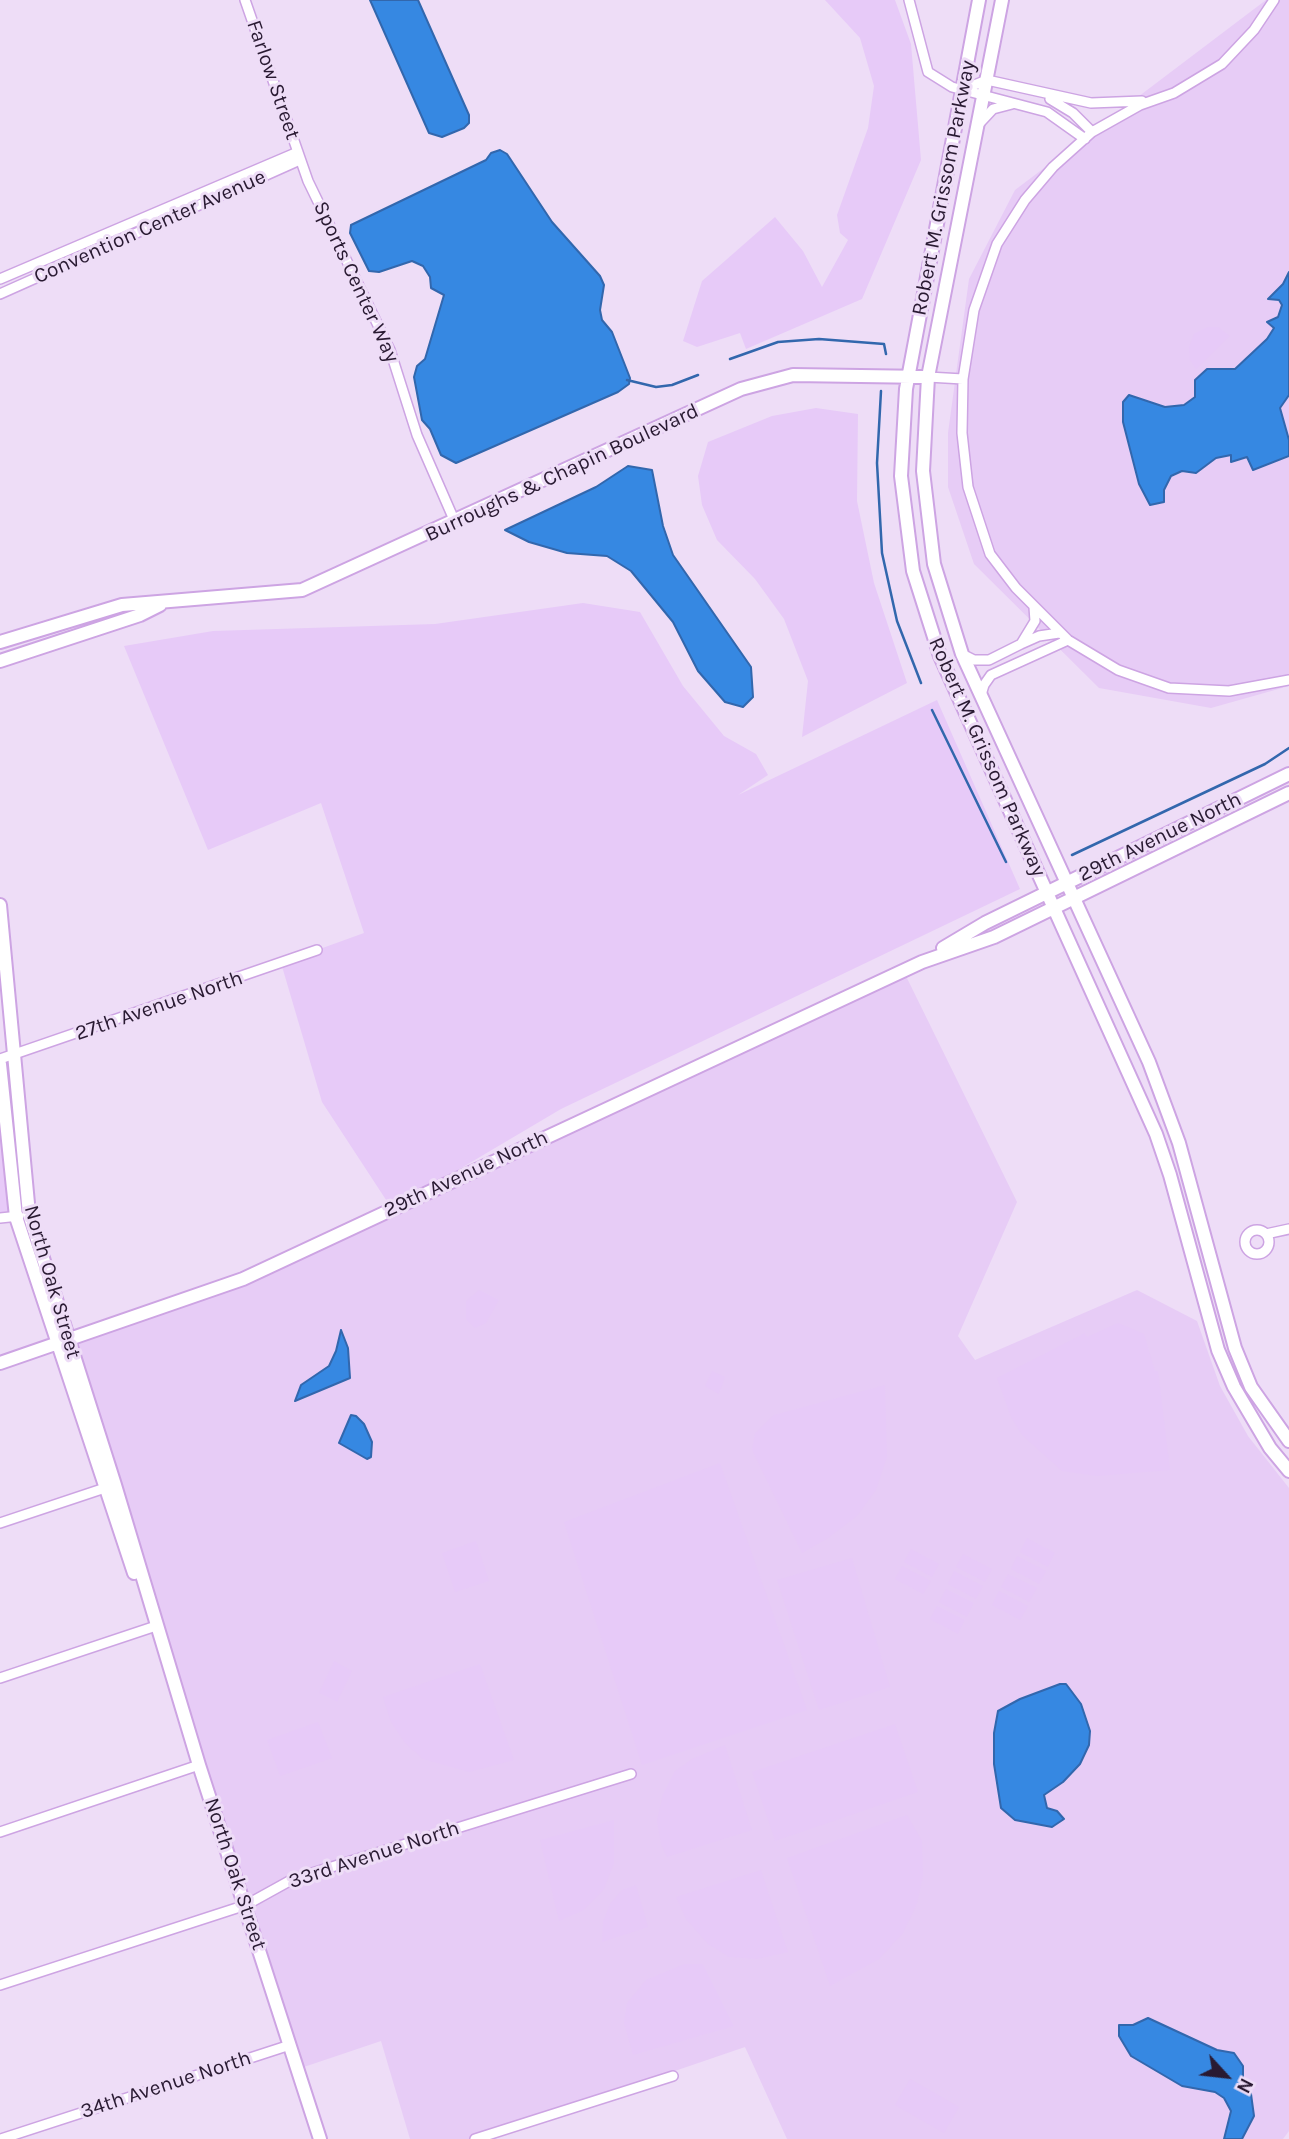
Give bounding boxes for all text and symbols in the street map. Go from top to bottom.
street label: Farlow Street [241,17,305,143]
street label: Robert M. Grissom Parkway [907,58,981,318]
street label: Convention Center Avenue [30,164,270,290]
street label: Sports Center Way [308,197,404,367]
street label: Burroughs & Chapin Boulevard [421,398,703,548]
street label: Robert M. Grissom Parkway [923,633,1051,881]
street label: 29th Avenue North [1074,787,1246,887]
street label: 27th Avenue North [72,965,246,1047]
street label: 29th Avenue North [380,1125,552,1223]
street label: North Oak Street [18,1202,86,1362]
street label: North Oak Street [199,1795,271,1953]
street label: 33rd Avenue North [285,1816,463,1894]
north arrow [1191,2041,1261,2111]
street label: 34th Avenue North [78,2046,254,2124]
text: N [1232,2074,1258,2097]

